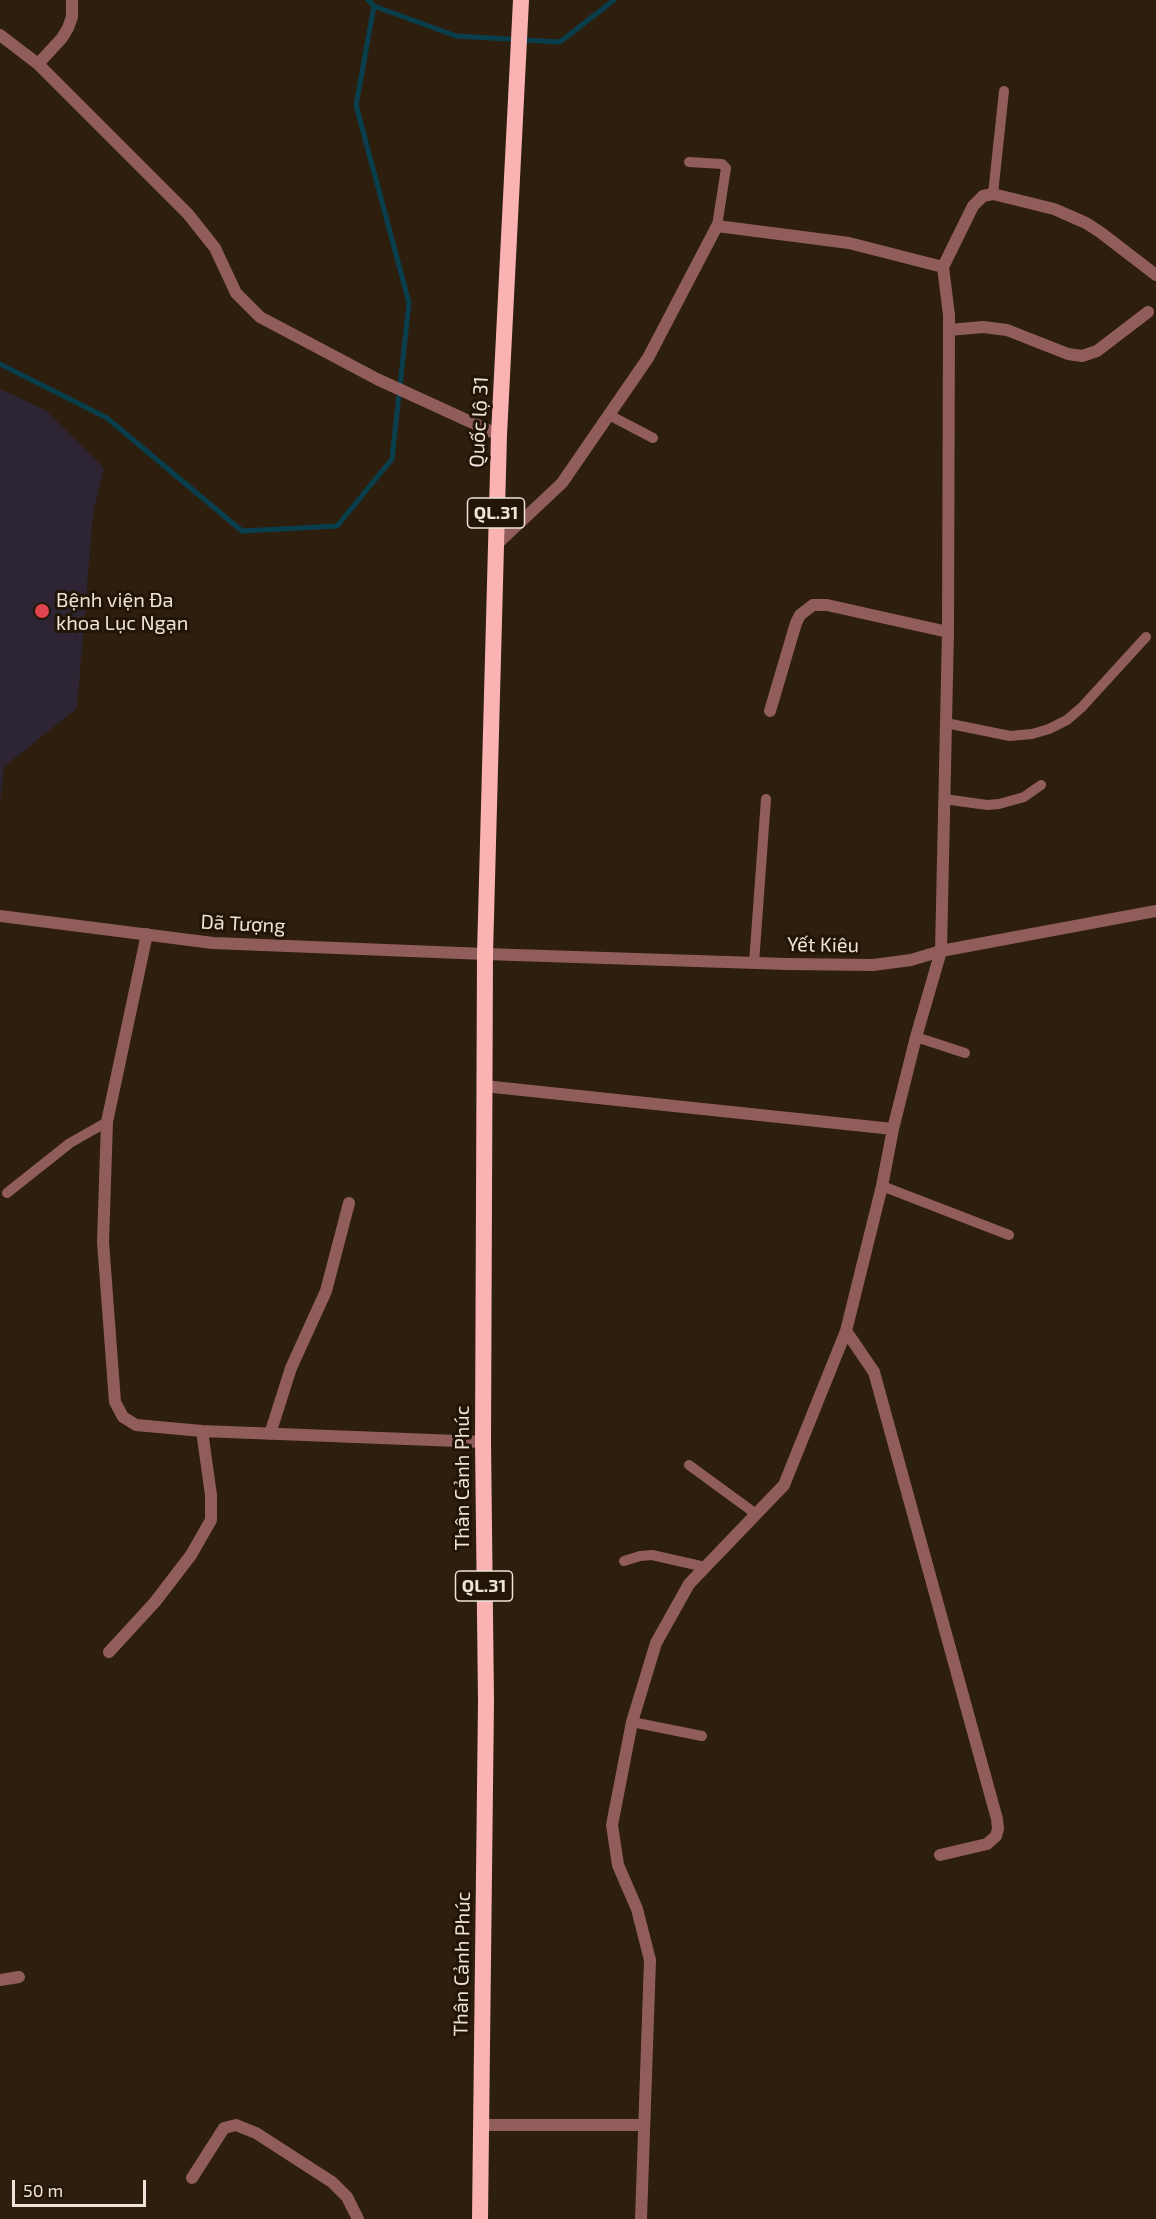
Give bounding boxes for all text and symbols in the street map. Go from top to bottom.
street label: Quốc lộ 31 [465,376,493,468]
road number: QL.31 [468,498,524,528]
place label: Bệnh viện Đa khoa Lục Ngạn [56,588,188,635]
marker: Bệnh viện Đa khoa Lục Ngạn [33,602,51,620]
street label: Dã Tượng [200,910,286,938]
street label: Yết Kiêu [787,932,859,958]
street label: Thân Cảnh Phúc [450,1406,474,1550]
road number: QL.31 [456,1571,512,1601]
street label: Thân Cảnh Phúc [449,1891,475,2037]
scale bar [15,2168,148,2206]
text: 50 m [23,2179,63,2201]

